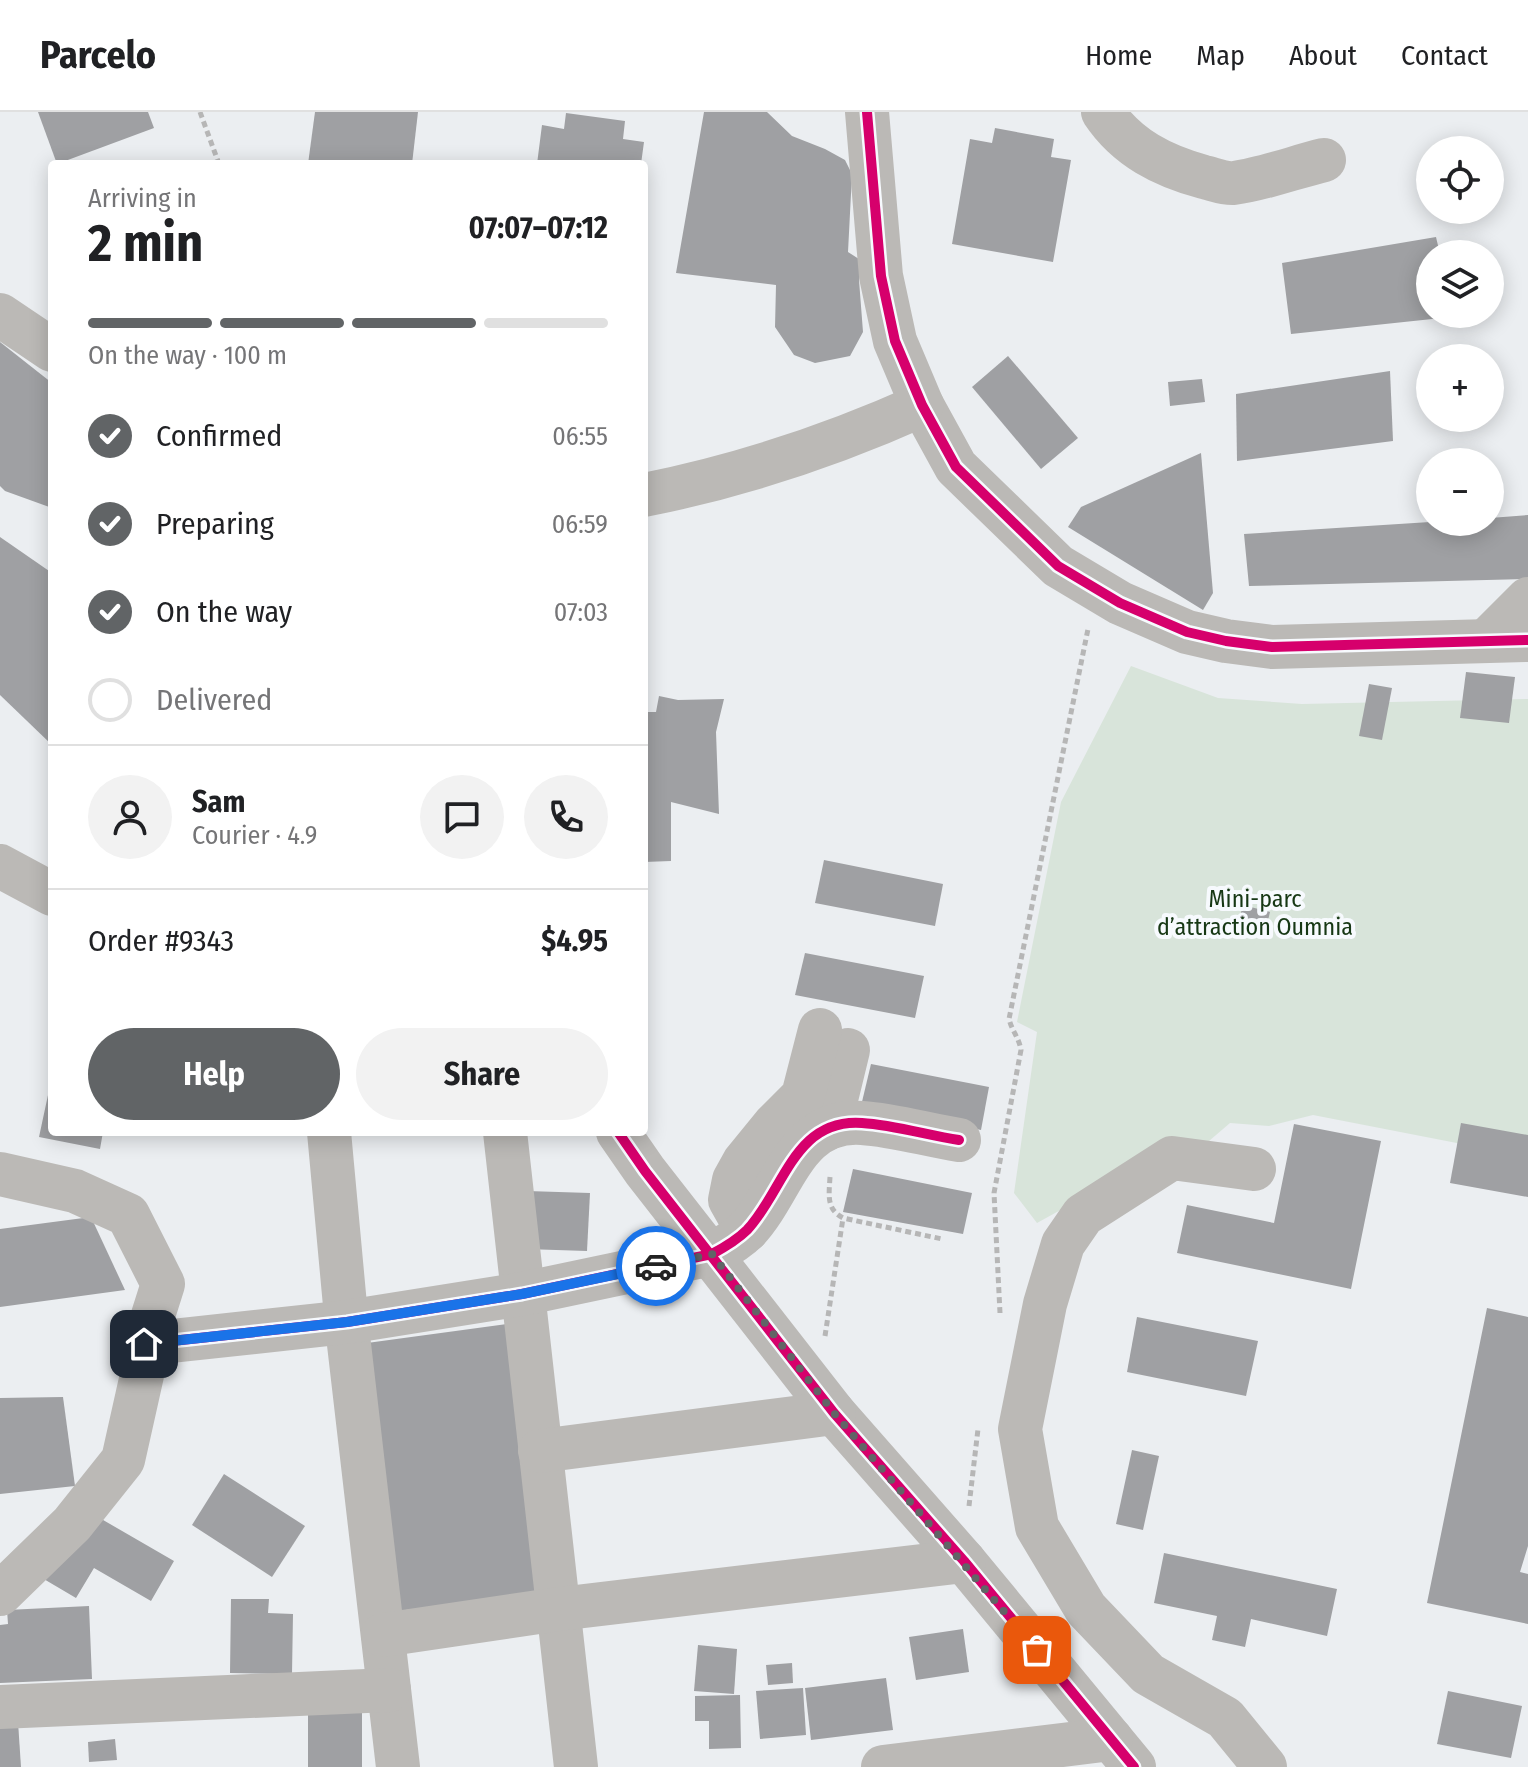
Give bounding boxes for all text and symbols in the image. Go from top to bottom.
text: Parcelo [40,32,156,78]
text: Home [1085,39,1152,72]
text: Map [1196,39,1245,72]
text: About [1289,39,1357,72]
text: Contact [1401,39,1488,72]
map controls [1416,136,1504,536]
button: locate [1416,136,1504,224]
text: Arriving in [88,183,197,214]
text: 07:07–07:12 [469,210,608,246]
text: 2 min [88,212,203,275]
button: layers [1416,240,1504,328]
text: On the way · 100 m [88,340,287,371]
button: + [1416,344,1504,432]
icon: check [88,414,132,458]
text: Confirmed [156,418,282,454]
text: 06:55 [552,421,608,452]
button: − [1416,448,1504,536]
icon: check [88,502,132,546]
text: Preparing [156,506,274,542]
text: 06:59 [552,509,608,540]
icon: check [88,590,132,634]
text: On the way [156,594,292,630]
text: 07:03 [554,597,608,628]
text: Delivered [156,682,272,718]
button: person [88,775,172,859]
button: chat [420,775,504,859]
button: phone [524,775,608,859]
text: Sam [192,784,245,820]
text: Courier · 4.9 [192,820,317,851]
park label: Mini-parc d’attraction Oumnia [1157,885,1353,941]
text: Order #9343 [88,923,234,959]
text: $4.95 [541,923,608,959]
button: Help [88,1028,340,1120]
button: Share [356,1028,608,1120]
courier [616,1226,696,1306]
icon: car [634,1244,678,1288]
pin [110,1310,178,1378]
icon: home [122,1322,166,1366]
pin [1003,1616,1071,1684]
icon: bag [1015,1628,1059,1672]

